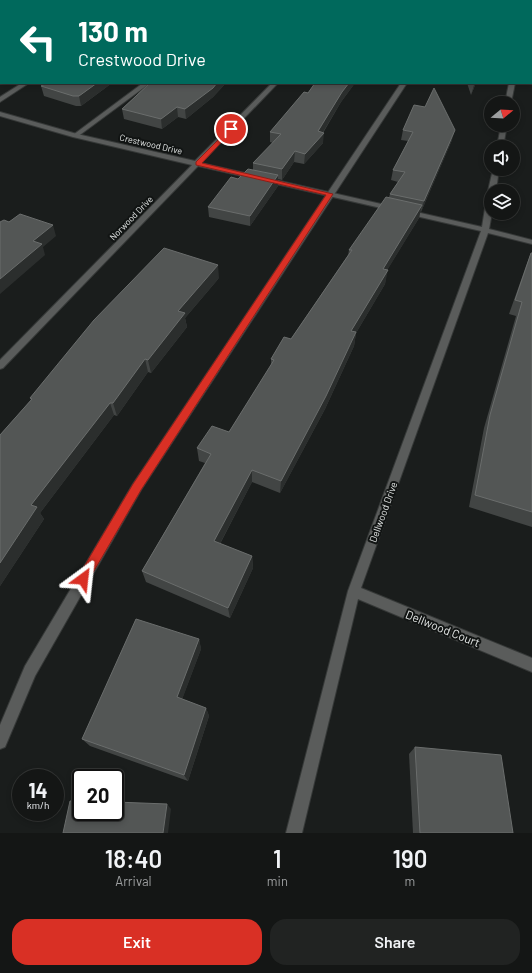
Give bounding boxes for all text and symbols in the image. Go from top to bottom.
text: 130 m [78,14,148,48]
icon: left [12,16,64,68]
text: Crestwood Drive [78,48,206,70]
north arrow [484,96,520,132]
map controls [484,96,520,220]
pin [214,112,248,146]
icon: arrive [220,118,242,140]
street label: Crestwood Drive [119,131,184,157]
button: sound [484,140,520,176]
button: layers [484,184,520,220]
street label: Norwood Drive [107,193,155,242]
street label: Dellwood Drive [366,480,400,544]
position arrow [62,558,104,600]
street label: Dellwood Court [404,607,482,649]
speed limit sign: 20 [72,769,124,821]
text: 14 [28,778,48,802]
text: km/h [27,799,49,811]
text: 18:40 [105,844,162,873]
text: 1 [273,844,282,873]
text: 190 [393,844,427,873]
text: Arrival [115,873,152,889]
text: min [267,873,288,889]
text: m [405,873,415,889]
button: Exit [12,919,262,965]
button: Share [270,919,520,965]

